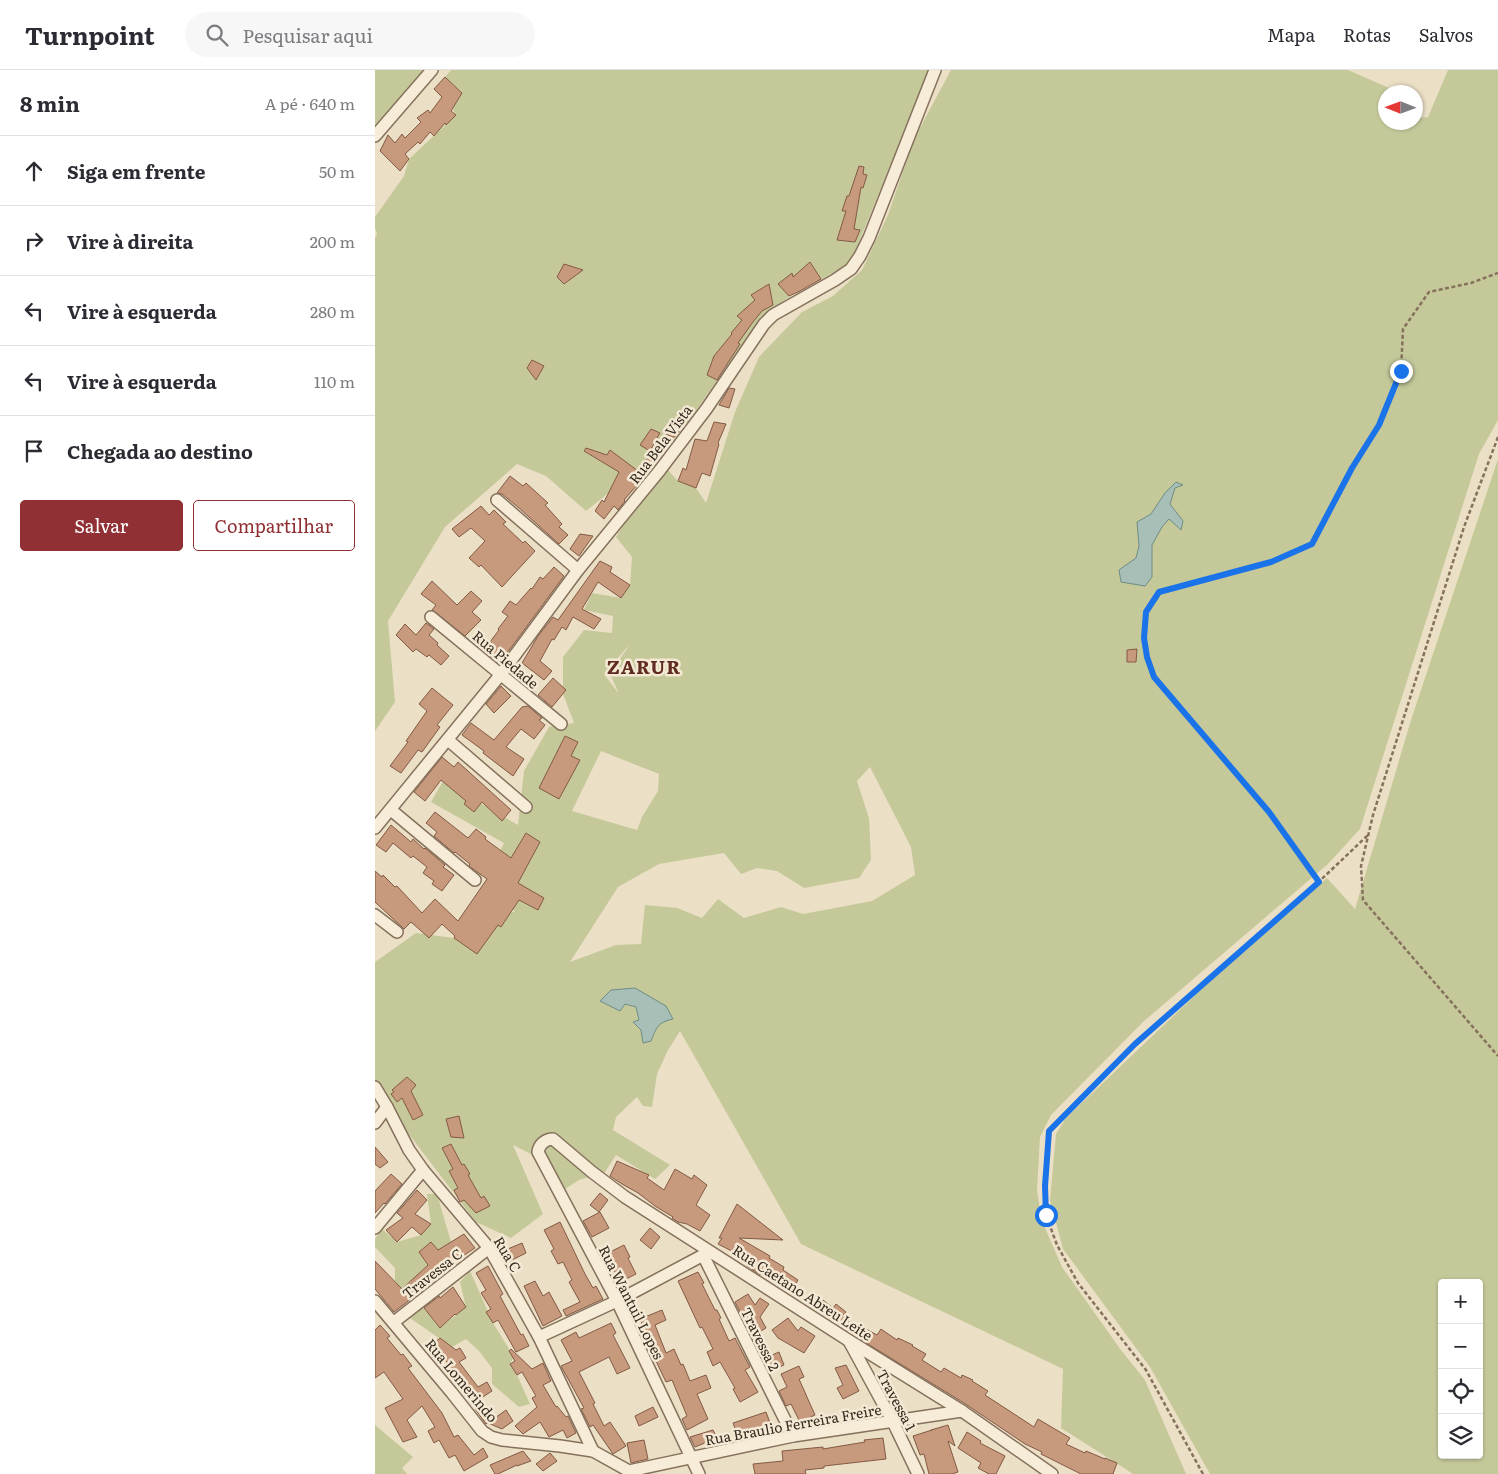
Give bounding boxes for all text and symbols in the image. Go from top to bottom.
search box [185,12,535,57]
text: Turnpoint [25,17,155,52]
icon: search [203,21,231,49]
text: Pesquisar aqui [243,21,373,49]
text: Mapa [1267,21,1315,48]
text: Rotas [1343,21,1391,48]
text: Salvos [1419,21,1473,48]
north arrow [1378,85,1423,130]
text: 8 min [20,87,80,118]
text: A pé · 640 m [265,91,355,115]
icon: ahead [20,157,48,185]
text: Siga em frente [67,157,205,185]
text: 50 m [319,159,355,183]
icon: right [20,227,48,255]
text: Vire à direita [67,227,194,255]
text: 200 m [310,229,355,253]
icon: left [20,297,48,325]
text: Vire à esquerda [67,297,217,325]
text: 280 m [310,299,355,323]
route end [1390,360,1413,383]
icon: left [20,367,48,395]
text: Vire à esquerda [67,367,217,395]
text: 110 m [314,369,355,393]
street label: Rua Bela Vista [624,400,697,488]
icon: arrive [20,437,48,465]
text: Chegada ao destino [67,437,253,465]
button: Salvar [20,500,183,551]
button: Compartilhar [193,500,355,551]
street label: Rua Piedade [469,625,543,693]
district label: ZARUR [607,652,681,680]
route start [1035,1204,1058,1227]
street label: Rua C [490,1232,527,1276]
street label: Rua Caetano Abreu Leite [729,1239,877,1345]
street label: Rua Wantuil Lopes [595,1241,669,1363]
street label: Travessa C [398,1243,466,1303]
map controls [1438,1279,1483,1459]
button: + [1438,1279,1483,1324]
street label: Travessa 2 [737,1304,785,1374]
button: − [1438,1324,1483,1369]
street label: Rua Lomerindo [421,1334,503,1426]
street label: Travessa 1 [872,1366,922,1435]
button: locate [1438,1369,1483,1414]
street label: Rua Braulio Ferreira Freire [703,1399,883,1449]
button: layers [1438,1414,1483,1459]

